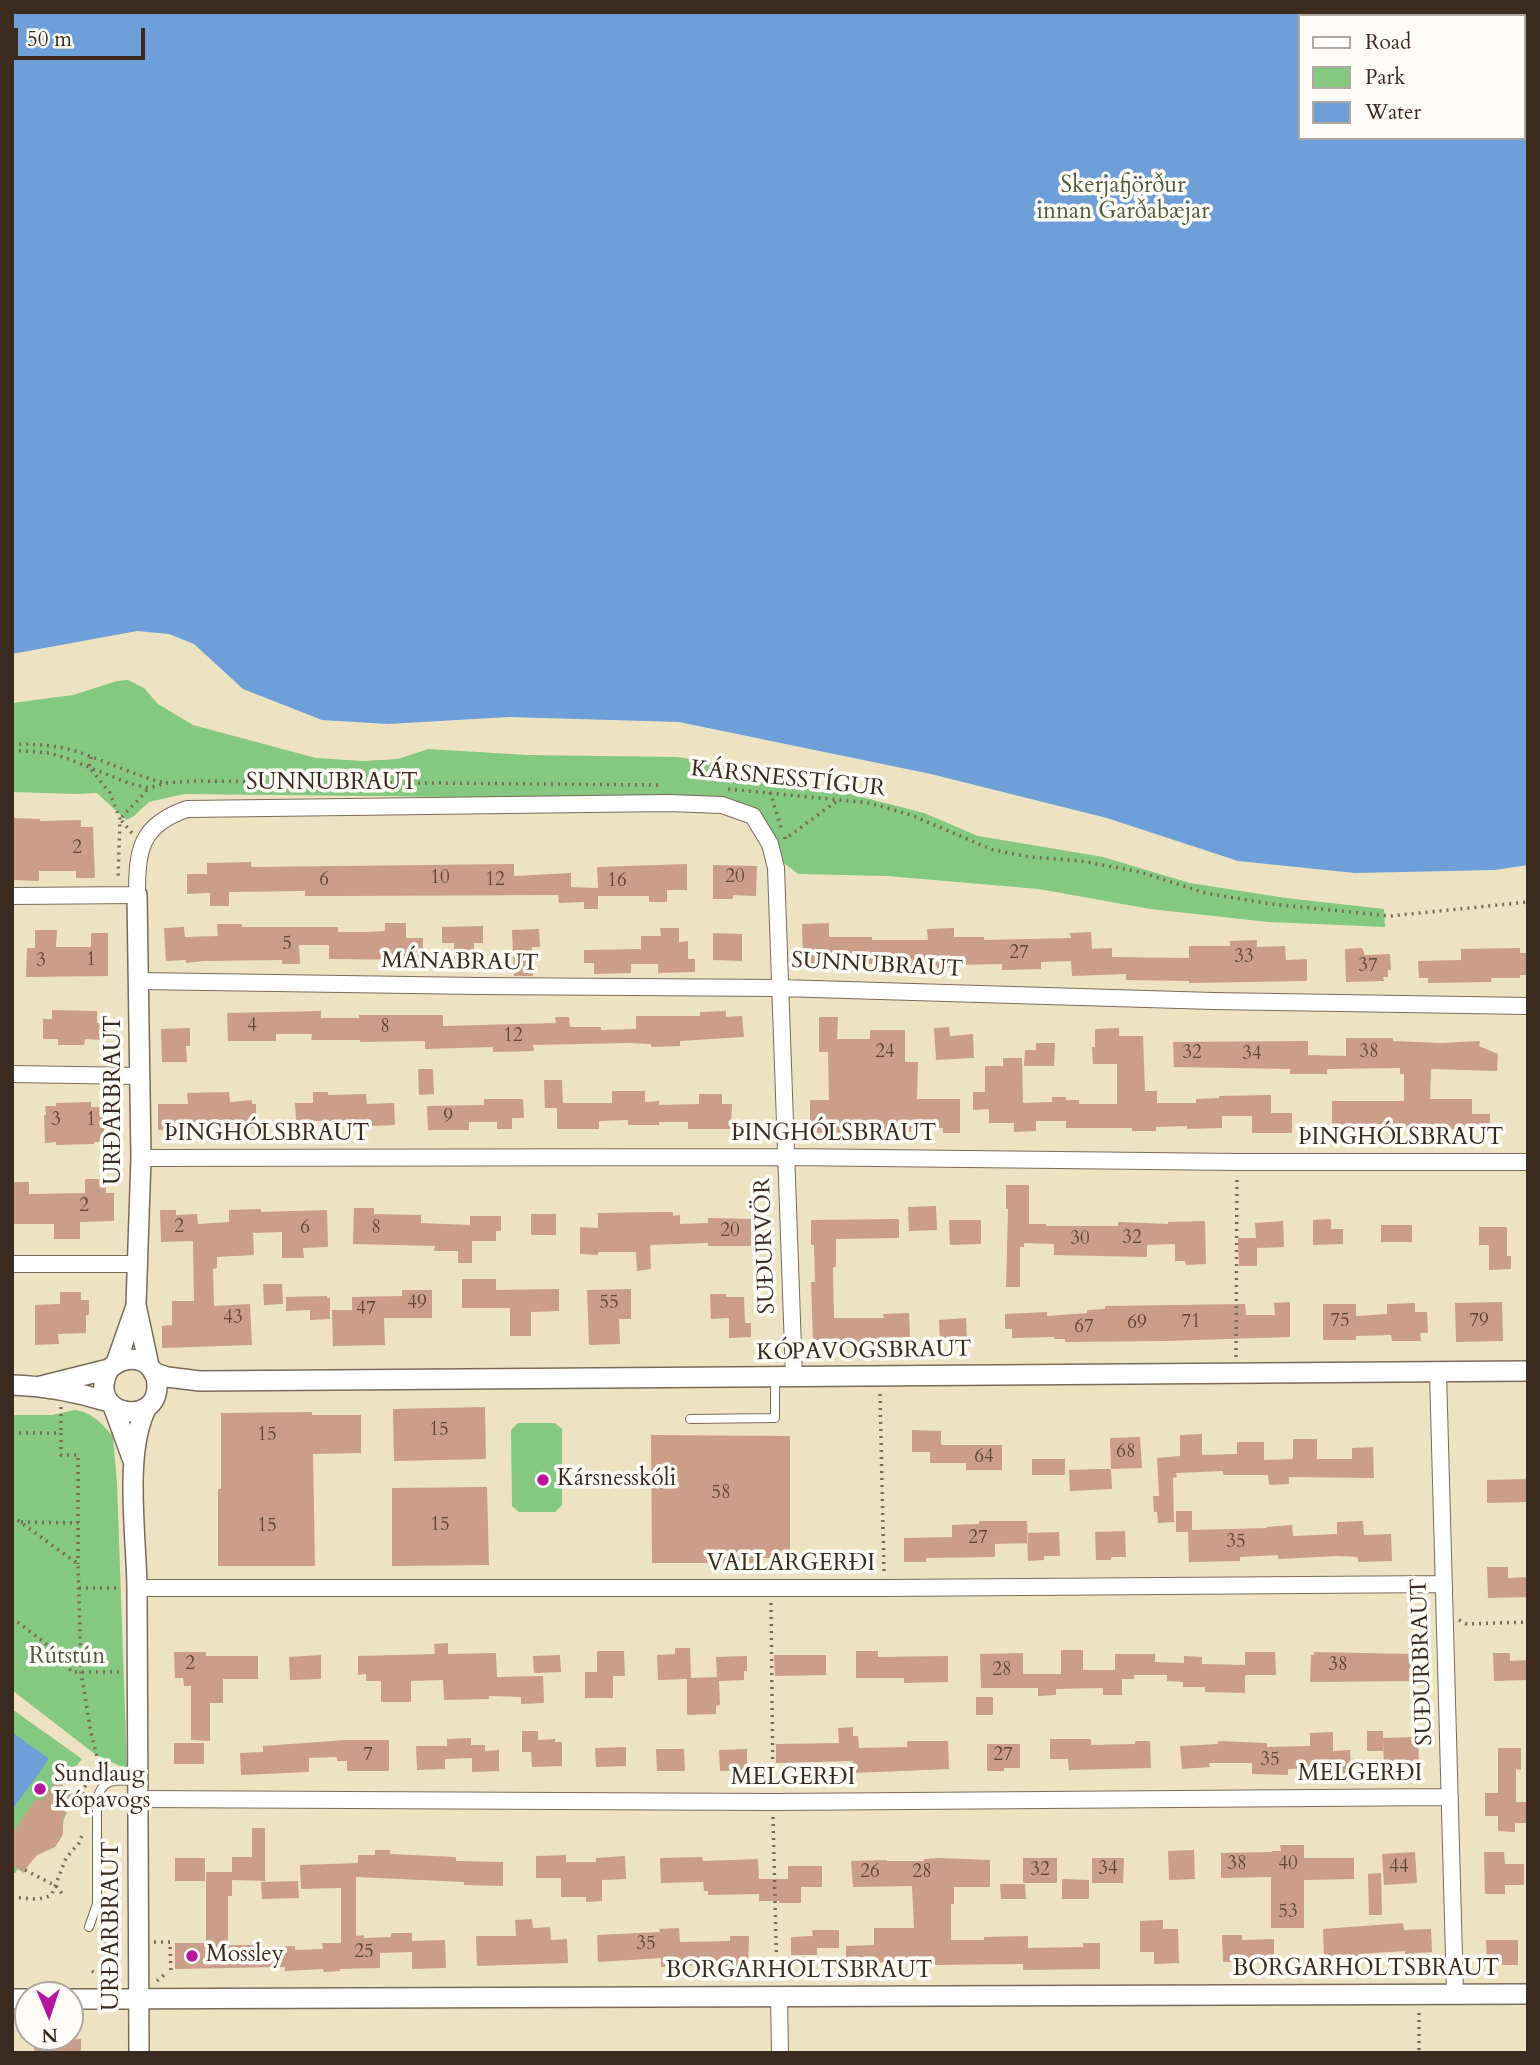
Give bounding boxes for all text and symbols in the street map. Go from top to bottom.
scale bar [18,14,149,58]
legend [1298,14,1526,140]
text: 50 m [27,25,72,54]
text: Road [1365,28,1411,57]
text: Park [1365,63,1405,92]
text: Water [1365,98,1421,127]
park label: Skerjafjörður innan Garðabæjar [1036,173,1210,227]
street label: KÁRSNESSTÍGUR [689,756,887,804]
street label: SUNNUBRAUT [246,770,418,798]
house number: 2 [72,838,82,860]
house number: 20 [725,867,745,889]
house number: 10 [430,868,450,890]
house number: 6 [319,870,329,892]
house number: 12 [485,870,505,892]
house number: 16 [607,871,627,893]
house number: 5 [282,934,292,956]
house number: 27 [1009,943,1029,965]
house number: 33 [1234,947,1254,969]
street label: MÁNABRAUT [381,948,539,978]
street label: SUNNUBRAUT [790,948,964,984]
house number: 1 [86,950,96,972]
house number: 3 [36,951,46,973]
house number: 37 [1358,956,1378,978]
street label: URÐARBRAUT [101,1015,129,1185]
house number: 4 [247,1016,257,1038]
house number: 8 [380,1017,390,1039]
house number: 12 [503,1026,523,1048]
house number: 24 [875,1042,895,1064]
house number: 38 [1359,1042,1379,1064]
house number: 32 [1182,1043,1202,1065]
house number: 34 [1242,1044,1262,1066]
house number: 9 [443,1107,453,1129]
house number: 3 [51,1110,61,1132]
house number: 1 [86,1110,96,1132]
street label: ÞINGHÓLSBRAUT [165,1121,369,1149]
street label: ÞINGHÓLSBRAUT [732,1121,936,1149]
street label: ÞINGHÓLSBRAUT [1299,1125,1503,1153]
street label: SUÐURVÖR [750,1177,782,1315]
house number: 2 [79,1196,89,1218]
house number: 2 [174,1217,184,1239]
house number: 6 [300,1218,310,1240]
house number: 8 [371,1218,381,1240]
house number: 20 [720,1221,740,1243]
house number: 32 [1122,1228,1142,1250]
house number: 30 [1070,1229,1090,1251]
house number: 49 [407,1293,427,1315]
house number: 55 [599,1293,619,1315]
house number: 47 [356,1299,376,1321]
house number: 43 [223,1308,243,1330]
house number: 75 [1330,1311,1350,1333]
house number: 79 [1469,1311,1489,1333]
house number: 71 [1181,1312,1201,1334]
house number: 69 [1127,1313,1147,1335]
house number: 67 [1074,1317,1094,1339]
street label: KÓPAVOGSBRAUT [756,1336,972,1368]
house number: 15 [429,1420,449,1442]
house number: 15 [257,1425,277,1447]
house number: 68 [1116,1442,1136,1464]
house number: 64 [974,1447,994,1469]
place label: Kársnesskóli [557,1466,676,1494]
marker: Kársnesskóli [535,1472,551,1488]
house number: 58 [711,1483,731,1505]
house number: 15 [430,1515,450,1537]
house number: 15 [257,1516,277,1538]
house number: 27 [968,1528,988,1550]
house number: 35 [1226,1532,1246,1554]
street label: VALLARGERÐI [707,1551,875,1579]
street label: SUÐURBRAUT [1406,1578,1440,1746]
park label: Rútstún [29,1644,105,1672]
house number: 2 [185,1654,195,1676]
house number: 38 [1328,1655,1348,1677]
house number: 28 [992,1660,1012,1682]
house number: 7 [363,1745,373,1767]
house number: 27 [993,1745,1013,1767]
house number: 35 [1260,1750,1280,1772]
street label: MELGERÐI [1298,1761,1422,1789]
place label: Sundlaug Kópavogs [54,1762,150,1816]
street label: MELGERÐI [731,1765,855,1793]
marker: Sundlaug Kópavogs [32,1781,48,1797]
street label: URÐARBRAUT [99,1841,127,2011]
house number: 38 [1227,1854,1247,1876]
house number: 40 [1278,1854,1298,1876]
house number: 44 [1389,1857,1409,1879]
house number: 34 [1098,1859,1118,1881]
house number: 32 [1030,1860,1050,1882]
house number: 26 [860,1862,880,1884]
house number: 28 [912,1862,932,1884]
house number: 53 [1278,1902,1298,1924]
house number: 35 [636,1934,656,1956]
place label: Mossley [206,1942,284,1970]
house number: 25 [354,1942,374,1964]
marker: Mossley [184,1948,200,1964]
street label: BORGARHOLTSBRAUT [1233,1956,1499,1984]
street label: BORGARHOLTSBRAUT [666,1958,932,1986]
north arrow [14,1981,84,2051]
text: N [41,2022,58,2048]

